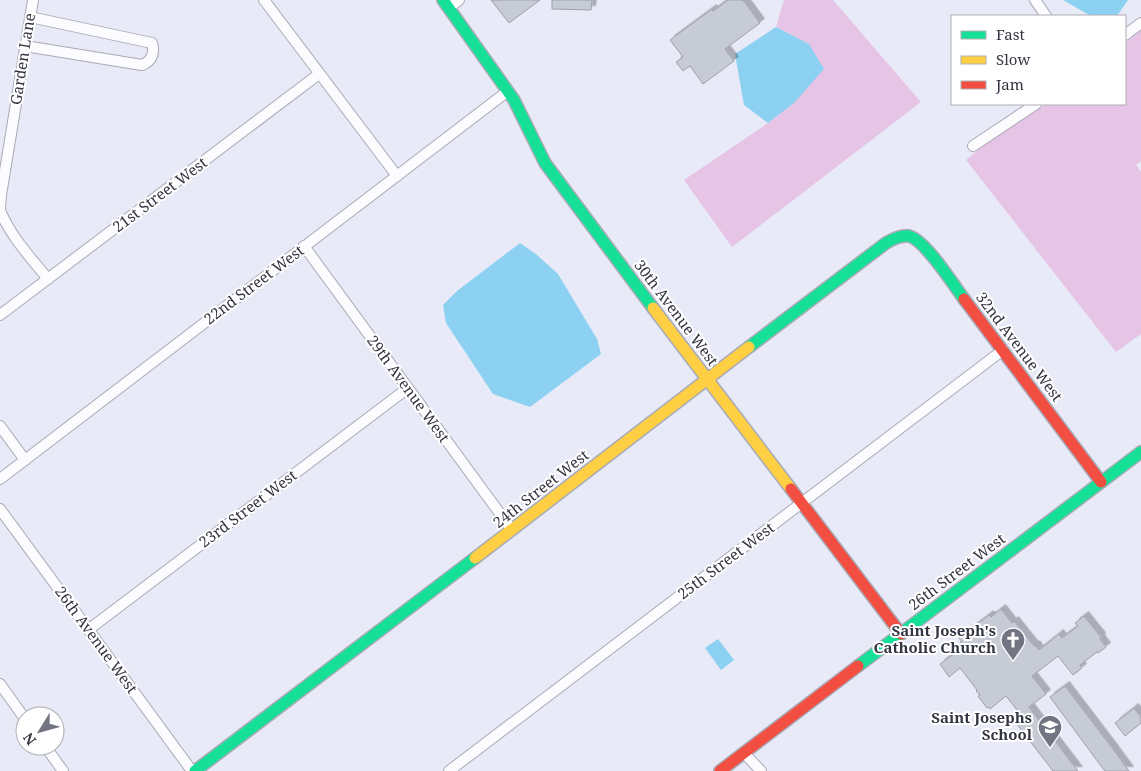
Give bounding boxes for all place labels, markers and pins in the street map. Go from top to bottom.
place label: Saint Joseph's Catholic Church [874,620,996,657]
church icon: Saint Joseph's Catholic Church [1000,627,1026,661]
place label: Saint Josephs School [931,707,1033,744]
school or university icon: Saint Josephs School [1037,714,1063,748]

